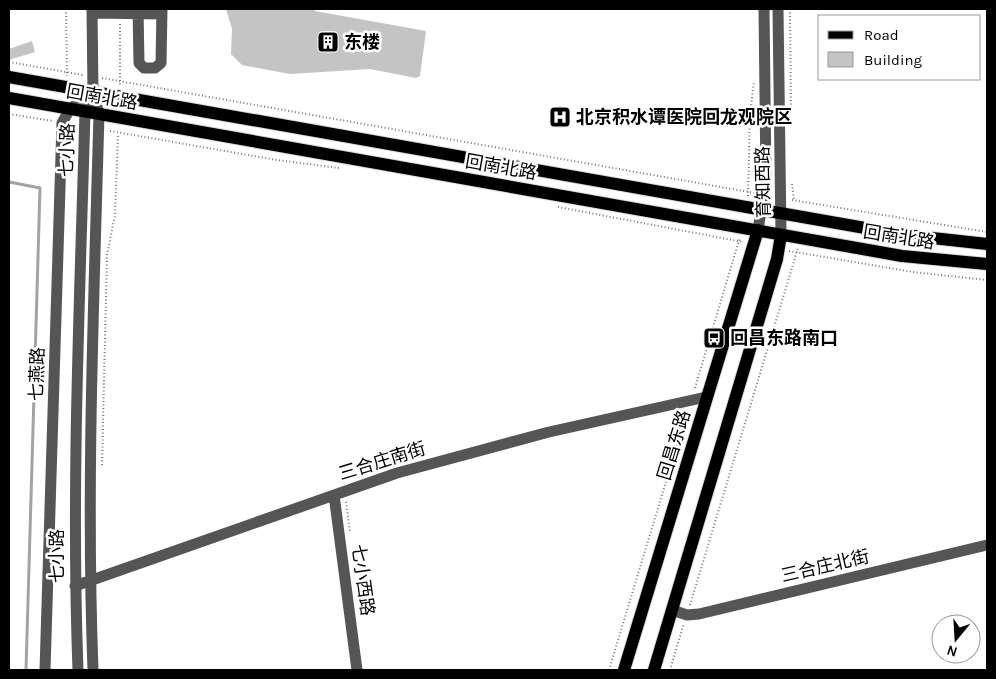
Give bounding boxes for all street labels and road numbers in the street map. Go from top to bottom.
street label: 回南北路 [65,80,139,114]
street label: 七小路 [55,123,79,177]
street label: 育知西路 [751,146,775,218]
street label: 回南北路 [464,150,538,184]
street label: 回南北路 [862,221,936,253]
street label: 七燕路 [25,347,49,401]
street label: 回昌东路 [653,407,695,483]
street label: 三合庄南街 [336,437,428,485]
street label: 七小路 [46,529,68,583]
street label: 七小西路 [347,543,379,617]
street label: 三合庄北街 [779,545,871,587]

